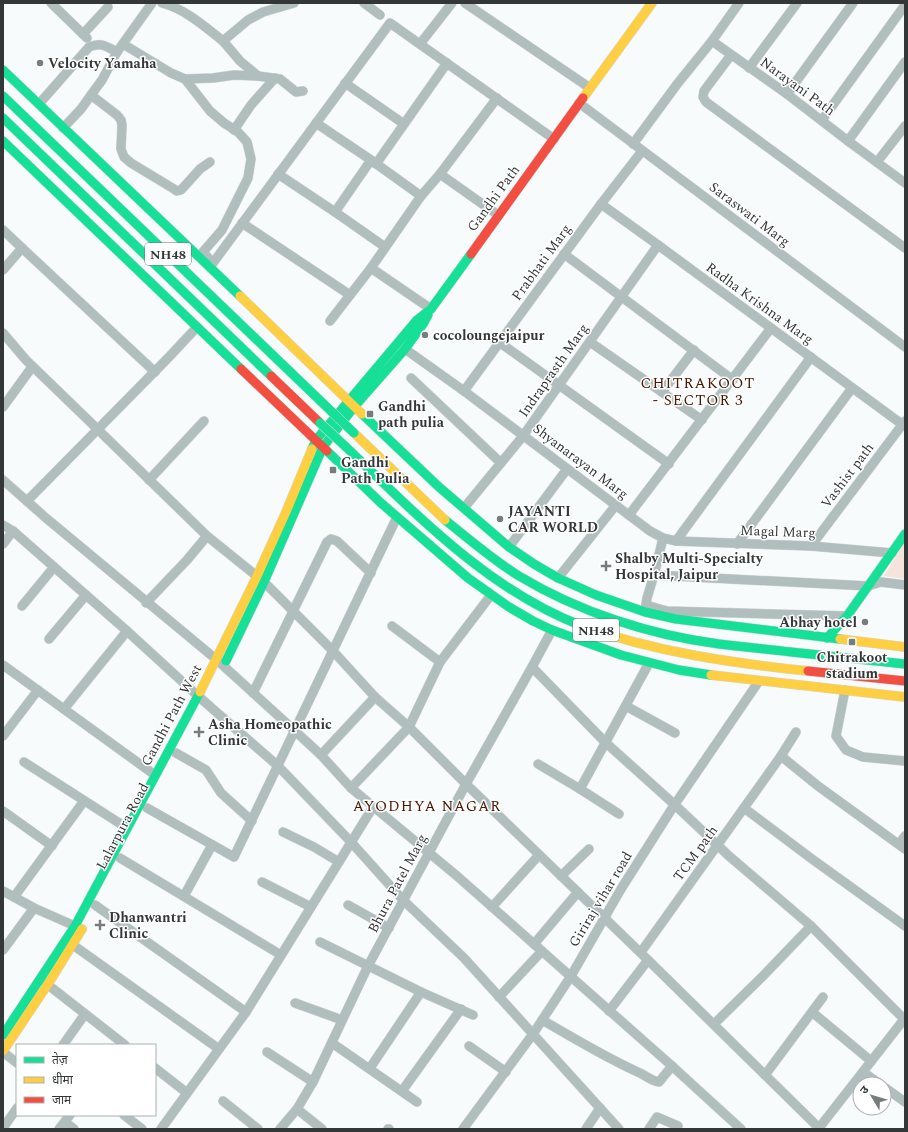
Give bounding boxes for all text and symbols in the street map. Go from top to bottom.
street label: Narayani Path [756,52,840,121]
place label: Velocity Yamaha [48,53,157,74]
marker: Velocity Yamaha [35,58,45,68]
street label: Gandhi Path [462,161,525,236]
street label: Saraswati Marg [705,177,795,252]
street label: Prabhati Marg [506,220,576,305]
road number: NH48 [145,243,191,265]
street label: Radha Krishna Marg [702,257,818,350]
street label: Indraprasth Marg [513,319,594,422]
place label: cocoloungejaipur [433,325,544,346]
marker: cocoloungejaipur [420,330,430,340]
district label: CHITRAKOOT - SECTOR 3 [641,372,755,412]
place label: Gandhi path pulia [378,396,445,433]
marker: Gandhi path pulia [365,409,375,419]
street label: Shyanarayan Marg [528,418,633,504]
street label: Vashist path [816,438,879,513]
place label: Gandhi Path Pulia [341,452,410,489]
marker: Gandhi Path Pulia [328,465,338,475]
place label: JAYANTI CAR WORLD [508,501,598,538]
marker: JAYANTI CAR WORLD [495,514,505,524]
street label: Magal Marg [740,520,816,543]
place label: Shalby Multi-Specialty Hospital, Jaipur [615,548,764,585]
marker: Shalby Multi-Specialty Hospital, Jaipur [600,560,612,572]
place label: Abhay hotel [779,612,857,633]
marker: Abhay hotel [860,617,870,627]
road number: NH48 [573,619,619,641]
marker: Chitrakoot stadium [847,637,857,647]
place label: Chitrakoot stadium [817,647,888,684]
street label: Gandhi Path West [136,661,207,770]
place label: Asha Homeopathic Clinic [208,714,332,751]
marker: Asha Homeopathic Clinic [193,726,205,738]
street label: Lalarpura Road [91,779,154,873]
district label: AYODHYA NAGAR [353,795,501,818]
street label: TCM path [668,821,723,886]
street label: Bhura Patel Marg [362,830,432,936]
street label: Giriraj vihar road [563,847,637,951]
place label: Dhanwantri Clinic [109,907,187,944]
marker: Dhanwantri Clinic [94,919,106,931]
legend [16,1044,156,1116]
text: तेज़ [52,1051,69,1070]
text: धीमा [52,1071,74,1090]
north arrow [852,1076,892,1116]
text: उ [856,1082,874,1098]
text: जाम [52,1091,72,1110]

